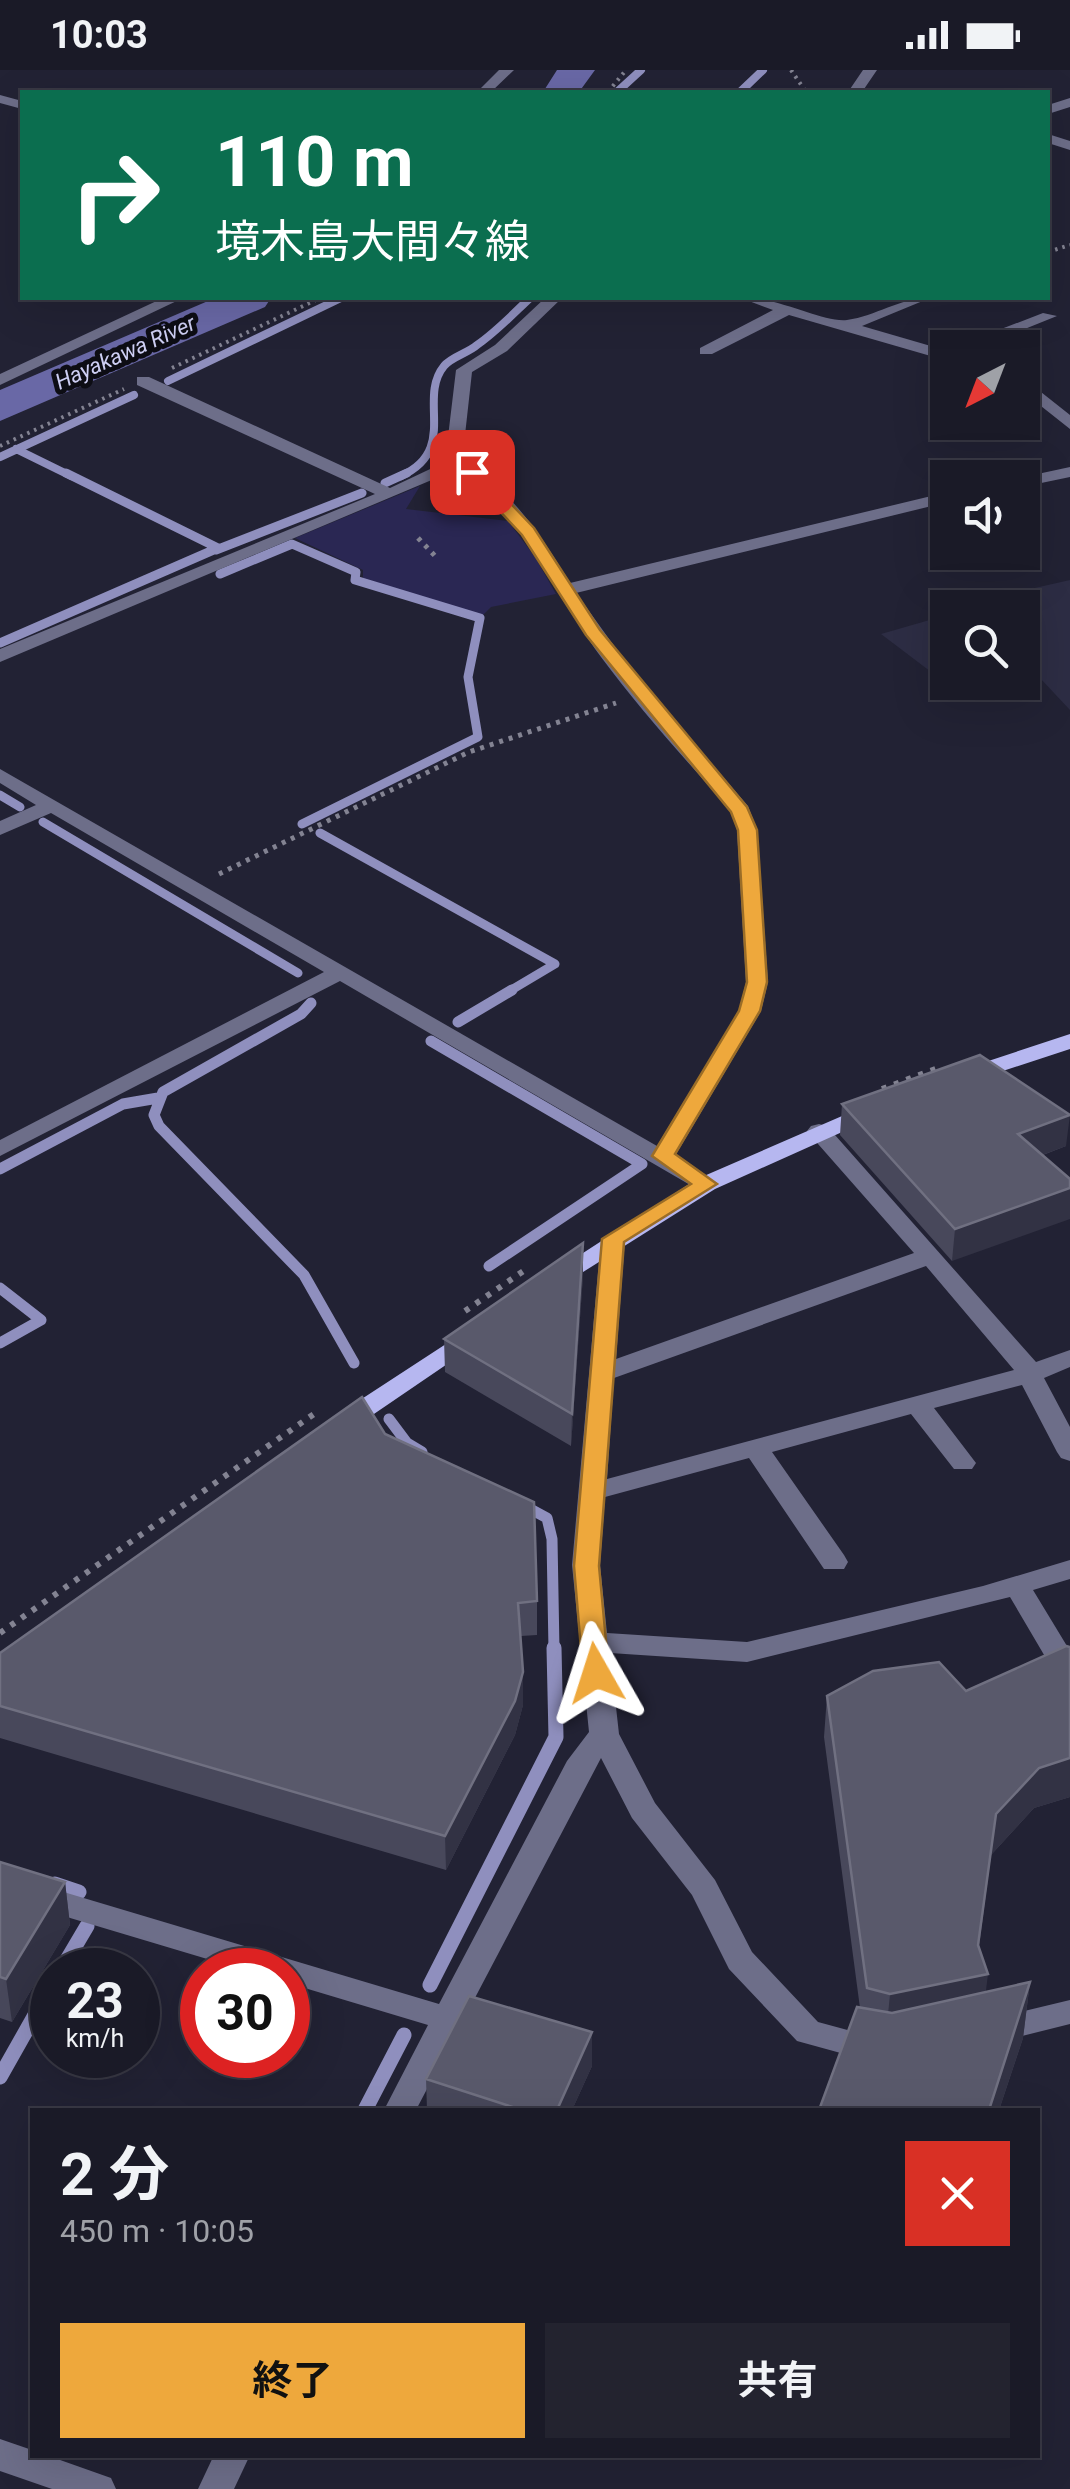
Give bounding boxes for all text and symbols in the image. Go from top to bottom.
text: 10:03 [50,13,148,57]
text: 110 m [215,121,414,203]
icon: right [50,130,180,260]
text: 境木島大間々線 [215,215,530,268]
water label: Hayakawa River [51,310,200,395]
north arrow [930,330,1040,440]
map controls [930,330,1040,700]
pin [430,430,515,515]
icon: arrive [445,445,500,500]
button: sound [930,460,1040,570]
button: search [930,590,1040,700]
position arrow [544,1621,648,1725]
speed limit sign: 30 [180,1948,310,2078]
text: 23 [66,1972,124,2030]
text: km/h [66,2024,124,2053]
text: 2 分 [60,2139,169,2210]
button: close [905,2141,1010,2246]
text: 450 m · 10:05 [60,2212,254,2250]
button: 終了 [60,2323,525,2438]
button: 共有 [545,2323,1010,2438]

